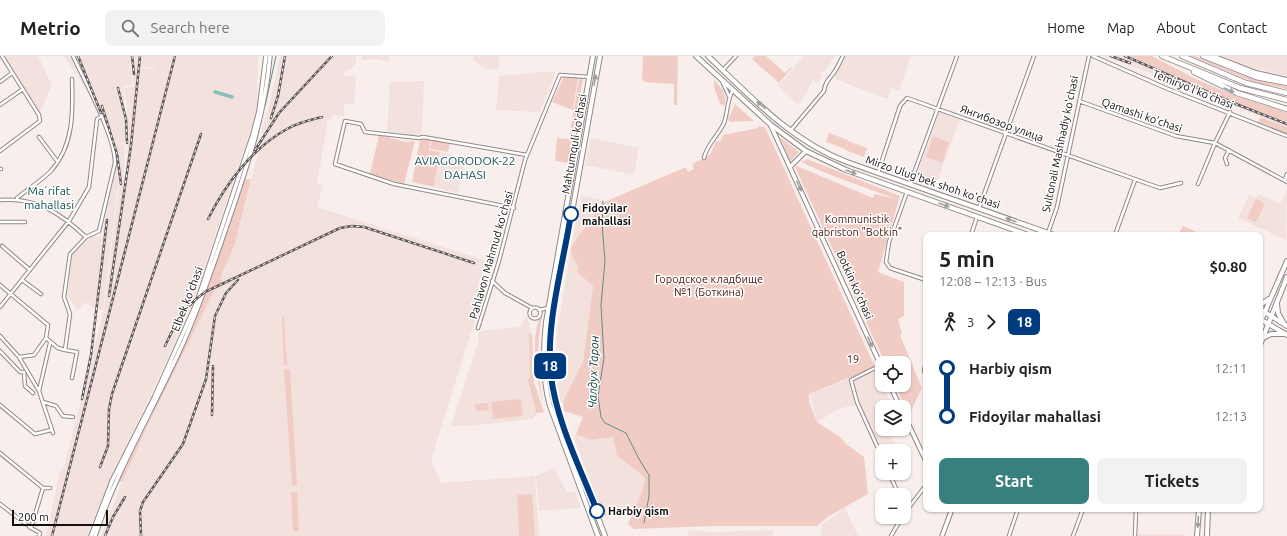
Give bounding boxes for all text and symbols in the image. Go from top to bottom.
search box [105,10,385,46]
text: Metrio [20,17,81,39]
icon: search [119,17,141,39]
text: Search here [151,19,230,36]
text: Home [1047,20,1085,36]
text: Map [1107,20,1135,36]
text: About [1157,20,1196,36]
text: Contact [1218,20,1267,36]
street label: Temiryo'l ko'chasi [1151,67,1235,111]
one-way arrow [592,74,598,87]
street label: Sultonali Mashhadiy ko'chasi [1040,75,1080,213]
one-way arrow [1223,87,1235,93]
street label: Mahtumquli ko'chasi [559,93,589,195]
street label: Qamashi ko'chasi [1100,96,1184,134]
one-way arrow [755,101,766,110]
street label: Янгибозор улица [959,102,1045,144]
street label: Mirzo Ulug'bek shoh ko'chasi [864,153,1002,211]
district label: AVIAGORODOK-22 DAHASI [414,154,516,181]
one-way arrow [845,169,857,175]
one-way arrow [796,180,802,191]
district label: Maʼrifat mahallasi [24,184,74,211]
street label: Pahlavon Mahmud ko'chasi [467,190,515,320]
place label: Fidoyilar mahallasi [582,202,631,227]
one-way arrow [938,202,950,208]
marker: Fidoyilar mahallasi [563,206,579,222]
park label: Kommunistik qabriston "Botkin" [812,213,902,238]
one-way arrow [1005,216,1017,222]
text: 5 min [939,246,995,271]
street label: Botkin ko'chasi [835,249,875,321]
text: $0.80 [1209,258,1247,275]
street label: Elbek ko'chasi [169,265,205,333]
park label: Городское кладбище №1 (Боткина) [655,273,763,299]
text: 12:08 – 12:13 · Bus [939,274,1047,288]
icon: walk [939,311,961,333]
icon: forward [980,311,1002,333]
text: 18 [1016,314,1032,330]
text: 3 [967,315,974,329]
water label: Чалдух Тарон [585,335,601,408]
one-way arrow [867,336,874,348]
line badge: 18 [532,353,568,379]
park label: 19 [847,353,859,365]
map controls [875,356,911,524]
button: locate [875,356,911,392]
text: 18 [542,358,558,374]
text: Harbiy qism [969,360,1052,377]
text: 12:11 [1214,361,1247,375]
button: layers [875,400,911,436]
text: Fidoyilar mahallasi [969,408,1101,425]
text: 12:13 [1214,409,1247,423]
button: + [875,444,911,480]
button: Start [939,458,1089,504]
button: Tickets [1097,458,1247,504]
button: − [875,488,911,524]
marker: Harbiy qism [589,503,605,519]
place label: Harbiy qism [608,505,669,517]
scale bar [12,508,108,527]
text: 200 m [18,511,49,523]
one-way arrow [1194,516,1201,529]

